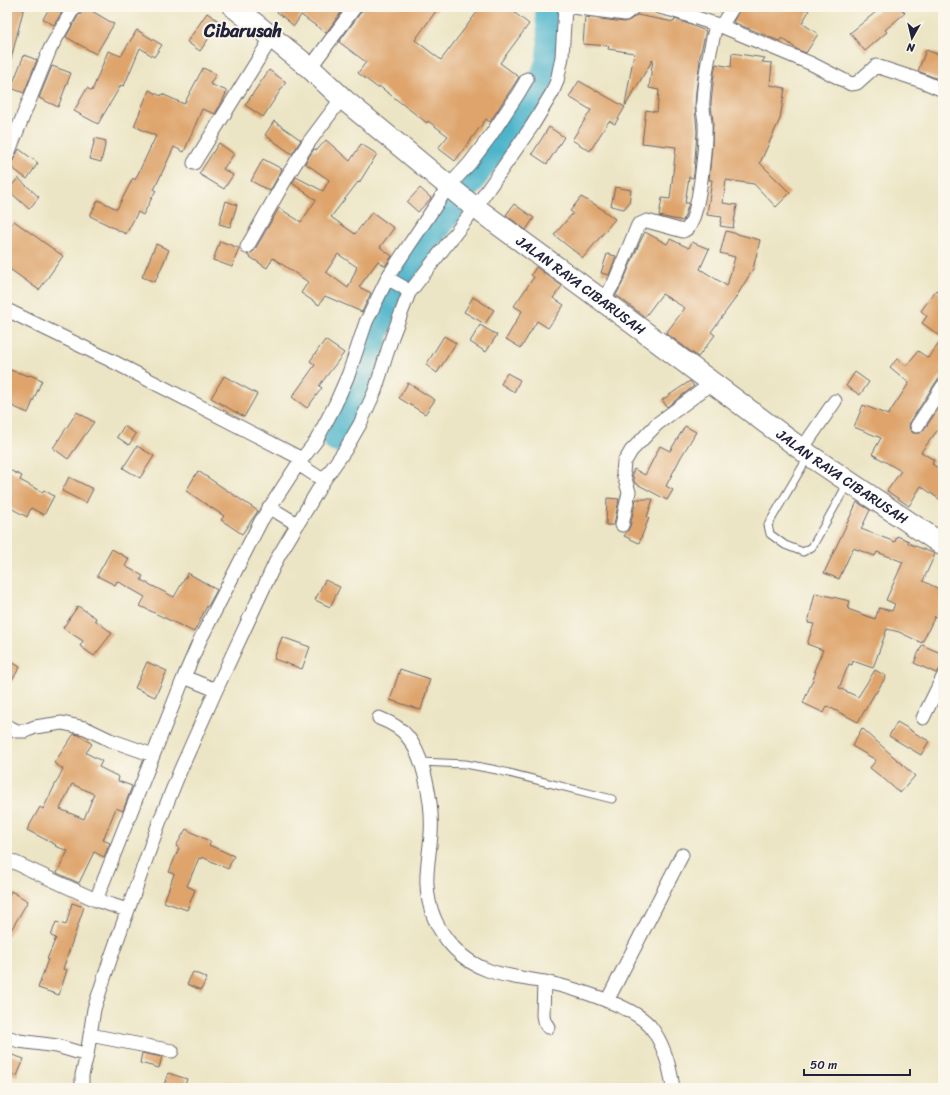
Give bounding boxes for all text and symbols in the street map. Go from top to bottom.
district label: Cibarusah [203,15,283,47]
north arrow [892,18,932,58]
text: N [905,37,917,57]
street label: JALAN RAYA CIBARUSAH [510,228,651,341]
street label: JALAN RAYA CIBARUSAH [770,422,914,531]
scale bar [804,1051,910,1077]
text: 50 m [810,1054,837,1076]

